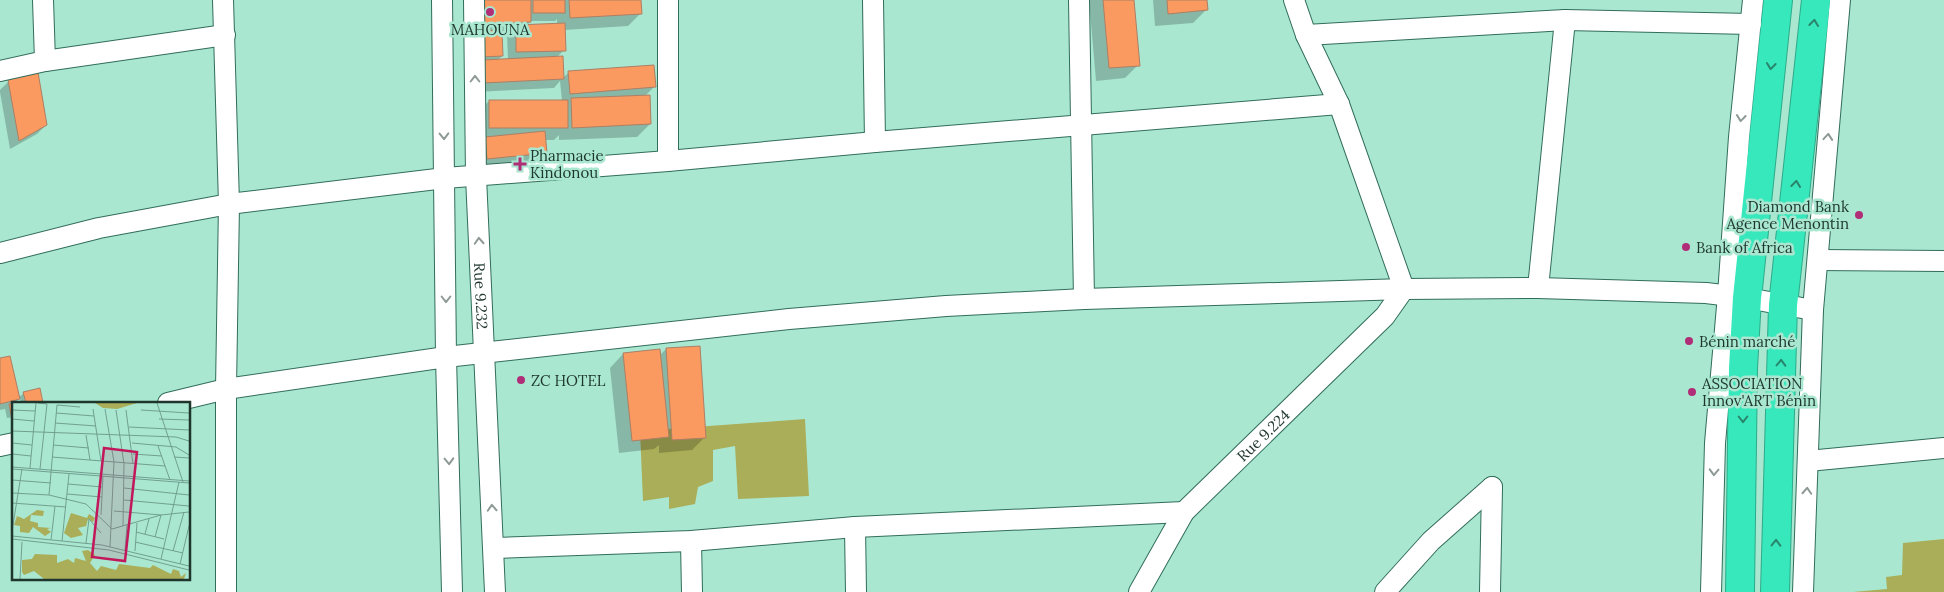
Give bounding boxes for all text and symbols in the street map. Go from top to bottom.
marker: MAHOUNA [484,6,496,18]
one-way arrow [1808,18,1819,26]
place label: MAHOUNA [451,20,530,39]
one-way arrow [1766,62,1777,70]
one-way arrow [470,74,480,82]
one-way arrow [1736,114,1747,122]
one-way arrow [439,132,449,140]
one-way arrow [1823,132,1834,140]
place label: Pharmacie Kindonou [530,146,604,182]
marker: Pharmacie Kindonou [514,158,526,170]
one-way arrow [1790,180,1801,188]
place label: Diamond Bank Agence Menontin [1725,197,1849,233]
marker: Diamond Bank Agence Menontin [1853,209,1865,221]
one-way arrow [474,237,484,244]
place label: Bank of Africa [1696,238,1793,257]
marker: Bank of Africa [1680,241,1692,253]
street label: Rue 9.232 [470,262,492,330]
one-way arrow [441,295,451,303]
place label: Bénin marché [1699,332,1795,351]
marker: Bénin marché [1683,335,1695,347]
one-way arrow [1776,359,1786,367]
place label: ZC HOTEL [531,371,606,390]
marker: ZC HOTEL [515,374,527,386]
place label: ASSOCIATION Innov'ART Bénin [1701,374,1816,410]
marker: ASSOCIATION Innov'ART Bénin [1686,386,1698,398]
inset map [12,402,190,580]
street label: Rue 9.224 [1232,405,1293,465]
one-way arrow [1738,416,1748,424]
one-way arrow [444,458,454,465]
one-way arrow [1709,468,1719,476]
one-way arrow [1802,487,1813,495]
one-way arrow [486,504,497,512]
one-way arrow [1771,539,1781,547]

